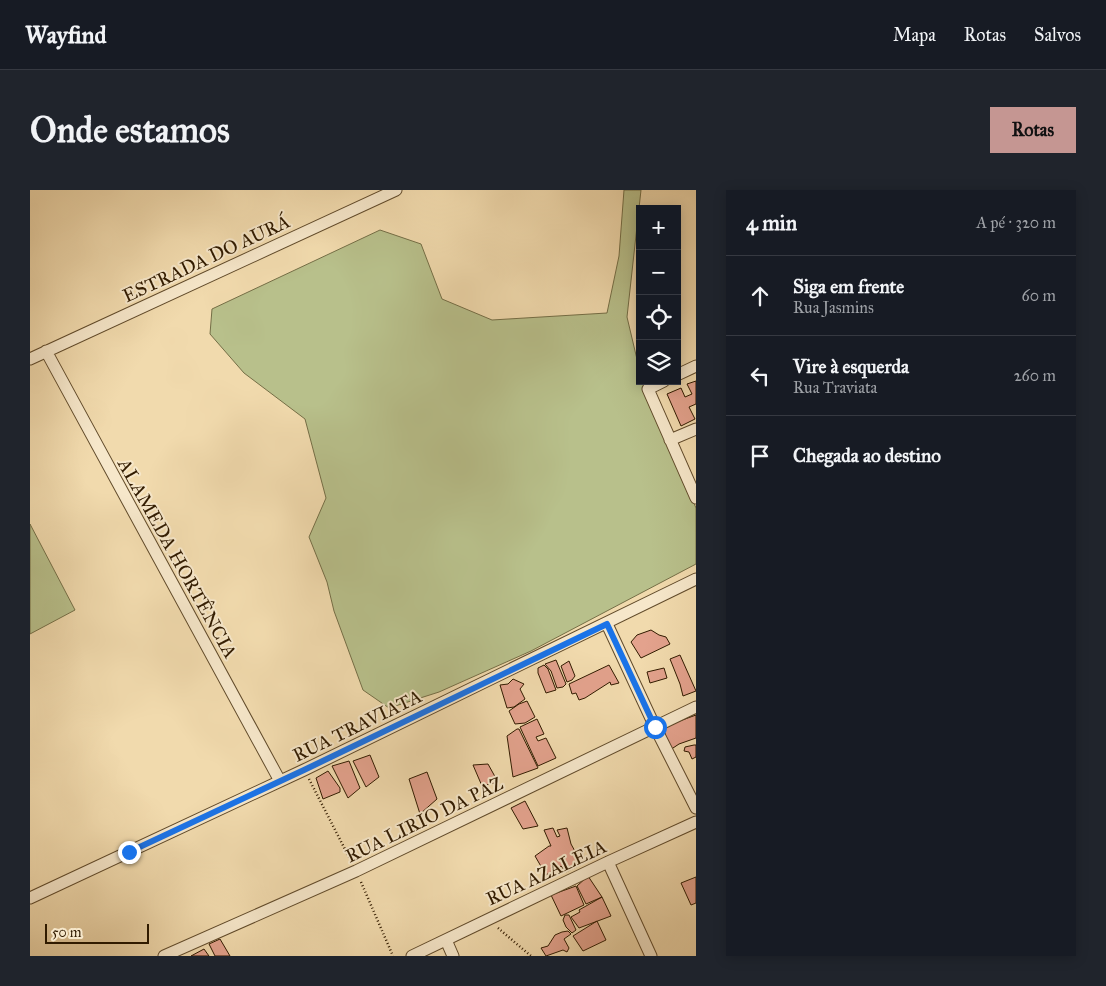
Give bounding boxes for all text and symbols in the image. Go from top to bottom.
text: Wayfind [25,20,107,50]
text: Mapa [893,24,936,46]
text: Rotas [964,24,1006,46]
text: Salvos [1034,24,1081,46]
button: Rotas [990,107,1076,153]
text: Onde estamos [30,109,230,152]
map controls [636,205,681,385]
button: + [636,205,681,250]
street label: ESTRADA DO AURÁ [118,209,294,307]
text: 4 min [746,210,797,236]
text: A pé · 320 m [976,213,1056,232]
button: − [636,250,681,295]
text: Siga em frente [793,275,904,298]
icon: ahead [746,282,774,310]
text: 60 m [1022,286,1056,305]
button: locate [636,295,681,340]
text: Rua Jasmins [793,298,874,317]
button: layers [636,340,681,385]
text: Vire à esquerda [793,355,909,378]
icon: left [746,362,774,390]
text: 260 m [1014,366,1056,385]
text: Rua Traviata [793,378,877,397]
icon: arrive [746,442,774,470]
text: Chegada ao destino [793,444,941,467]
street label: ALAMEDA HORTÊNCIA [112,453,242,662]
street label: RUA TRAVIATA [289,684,426,767]
route start [644,716,667,739]
street label: RUA LIRIO DA PAZ [342,771,507,868]
street label: RUA AZALEIA [482,834,610,910]
route end [118,841,141,864]
scale bar [45,921,149,944]
text: 50 m [52,924,81,941]

